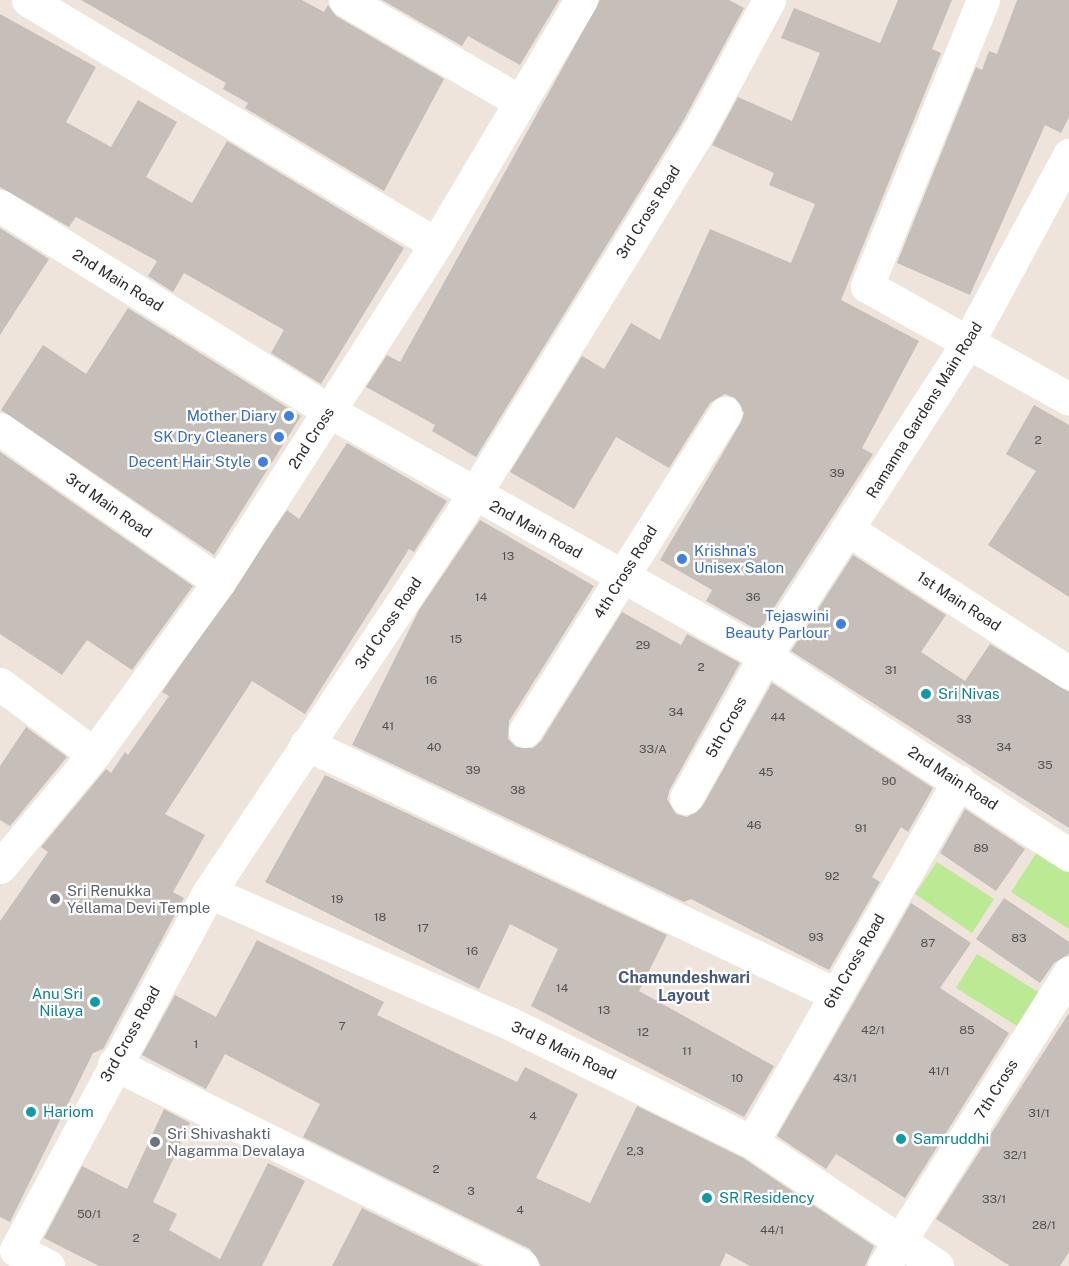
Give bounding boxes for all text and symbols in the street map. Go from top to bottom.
street label: 3rd Cross Road [612,162,684,262]
street label: 2nd Main Road [69,245,167,315]
street label: Ramanna Gardens Main Road [862,319,986,501]
street label: 2nd Cross [284,404,338,472]
place label: Mother Diary [187,407,277,425]
marker: Mother Diary [282,409,296,423]
place label: SK Dry Cleaners [153,428,267,446]
marker: SK Dry Cleaners [272,430,286,444]
house number: 2 [1034,434,1042,448]
place label: Decent Hair Style [128,453,251,471]
marker: Decent Hair Style [256,455,270,469]
house number: 39 [830,467,844,481]
street label: 3rd Main Road [62,469,156,541]
street label: 2nd Main Road [486,496,586,562]
street label: 4th Cross Road [589,522,661,622]
place label: Krishna's Unisex Salon [694,541,784,576]
house number: 13 [502,550,514,564]
marker: Krishna's Unisex Salon [675,552,689,566]
street label: 1st Main Road [914,567,1004,635]
street label: 3rd Cross Road [351,574,425,672]
house number: 14 [475,591,487,605]
house number: 36 [746,591,760,605]
place label: Tejaswini Beauty Parlour [725,606,829,641]
marker: Tejaswini Beauty Parlour [834,617,848,631]
house number: 15 [450,633,462,647]
house number: 29 [636,639,650,653]
house number: 2 [697,661,705,675]
house number: 31 [885,664,897,678]
house number: 16 [425,674,437,688]
place label: Sri Nivas [938,685,999,703]
marker: Sri Nivas [919,687,933,701]
street label: 5th Cross [702,693,750,761]
house number: 34 [668,706,684,720]
house number: 44 [770,711,786,725]
house number: 33 [956,713,972,727]
house number: 41 [382,720,394,734]
house number: 40 [427,741,441,755]
house number: 34 [996,741,1012,755]
street label: 2nd Main Road [905,742,1001,814]
house number: 33/A [639,743,667,757]
house number: 35 [1037,759,1053,773]
house number: 39 [466,764,480,778]
house number: 45 [758,766,774,780]
house number: 90 [882,775,896,789]
house number: 38 [510,784,526,798]
house number: 46 [746,819,762,833]
house number: 91 [855,822,867,836]
house number: 89 [973,842,989,856]
house number: 92 [825,870,839,884]
place label: Sri Renukka Yellama Devi Temple [67,881,210,916]
marker: Sri Renukka Yellama Devi Temple [48,892,62,906]
house number: 19 [331,893,343,907]
street label: 6th Cross Road [820,910,888,1012]
house number: 18 [374,911,386,925]
house number: 17 [417,922,429,936]
house number: 93 [809,931,823,945]
house number: 83 [1011,932,1027,946]
house number: 87 [921,937,935,951]
house number: 16 [466,945,478,959]
district label: Chamundeshwari Layout [618,968,750,1006]
house number: 14 [556,982,568,996]
street label: 3rd Cross Road [96,983,164,1085]
place label: Anu Sri Nilaya [32,984,83,1019]
marker: Anu Sri Nilaya [88,995,102,1009]
house number: 13 [598,1004,610,1018]
street label: 3rd B Main Road [509,1017,619,1083]
house number: 7 [338,1020,346,1034]
house number: 42/1 [861,1024,885,1038]
house number: 85 [959,1024,975,1038]
house number: 12 [637,1026,649,1040]
house number: 1 [194,1038,198,1052]
house number: 11 [682,1045,692,1059]
street label: 7th Cross [971,1056,1021,1122]
house number: 41/1 [928,1065,950,1079]
house number: 10 [731,1072,743,1086]
house number: 43/1 [833,1072,857,1086]
place label: Hariom [43,1103,94,1121]
marker: Hariom [24,1105,38,1119]
house number: 31/1 [1028,1107,1050,1121]
house number: 4 [529,1110,537,1124]
place label: Sri Shivashakti Nagamma Devalaya [167,1124,305,1159]
place label: Samruddhi [913,1130,989,1148]
marker: Samruddhi [894,1132,908,1146]
marker: Sri Shivashakti Nagamma Devalaya [148,1135,162,1149]
house number: 2,3 [626,1145,644,1159]
house number: 32/1 [1003,1149,1027,1163]
house number: 2 [432,1163,440,1177]
house number: 3 [467,1185,475,1199]
place label: SR Residency [719,1189,815,1207]
marker: SR Residency [700,1191,714,1205]
house number: 33/1 [982,1193,1006,1207]
house number: 4 [516,1204,524,1218]
house number: 50/1 [77,1208,101,1222]
house number: 28/1 [1032,1219,1056,1233]
house number: 44/1 [760,1224,784,1238]
house number: 2 [132,1232,140,1246]

